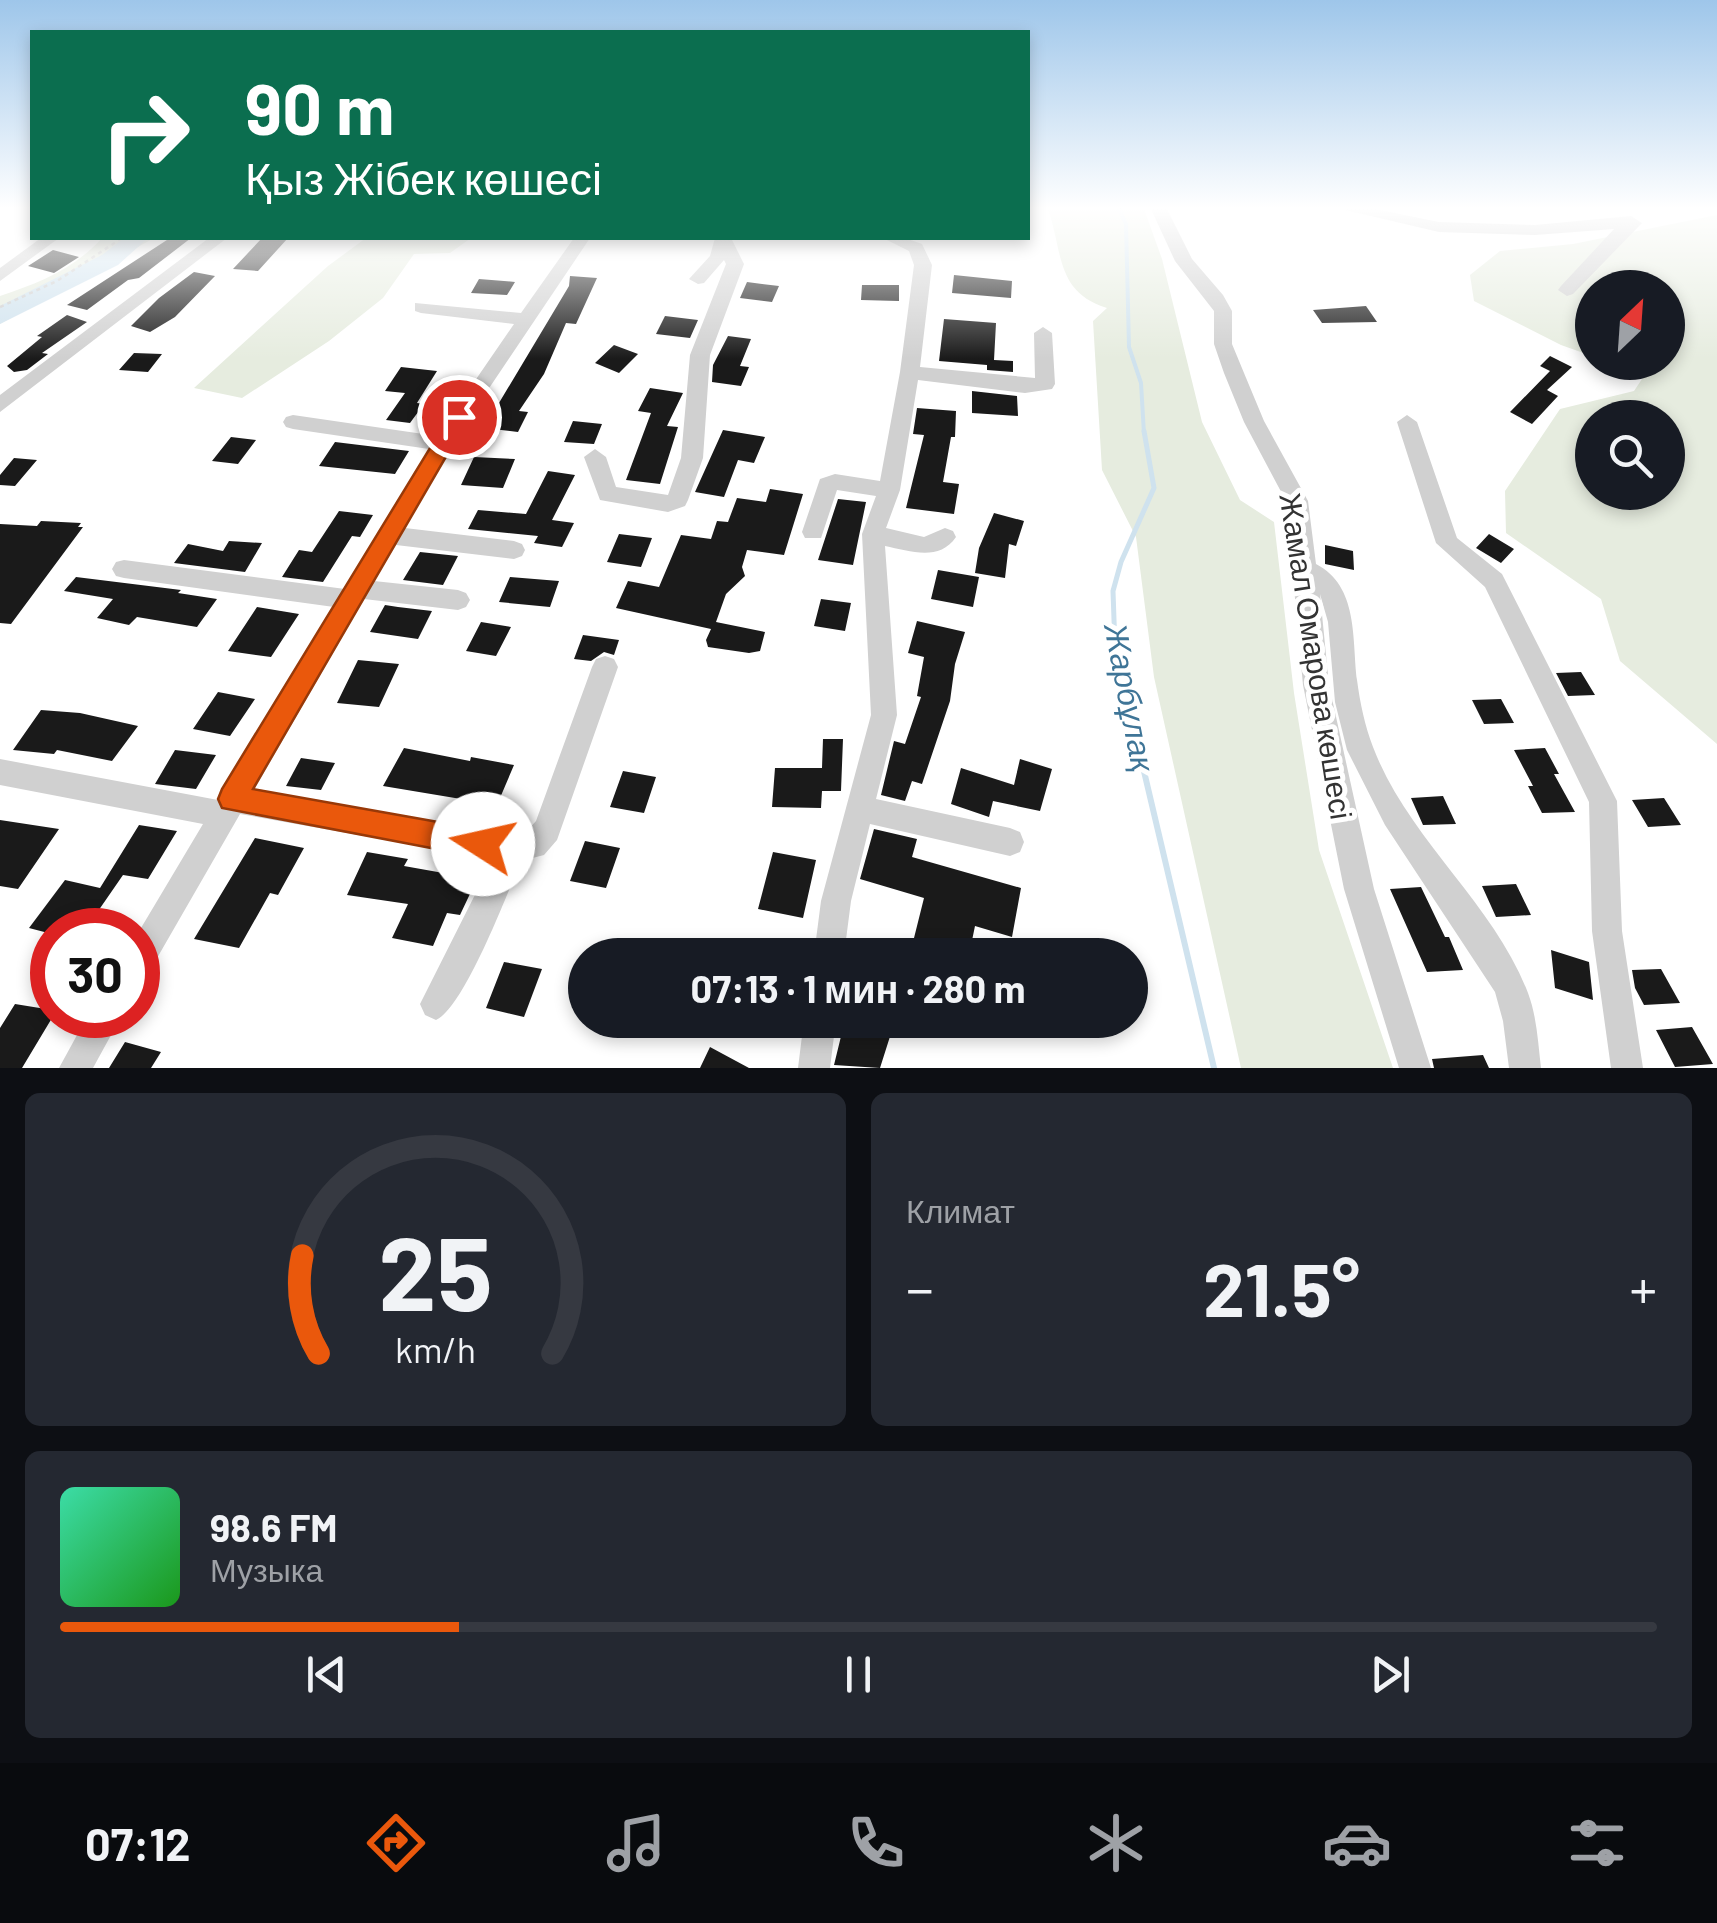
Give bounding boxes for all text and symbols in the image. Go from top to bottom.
text: 90 m [245,65,395,149]
icon: right [80,70,210,200]
text: Қыз Жібек көшесі [245,150,602,204]
north arrow [1575,270,1685,380]
map controls [1575,270,1685,510]
pin [417,375,502,460]
icon: arrive [432,390,487,445]
button: search [1575,400,1685,510]
street label: Жамал Омарова көшесі [1273,490,1361,822]
water label: Жарбұлақ [1097,618,1164,776]
position arrow [431,792,535,896]
speed limit sign: 30 [30,908,160,1038]
text: 07:13 · 1 мин · 280 m [691,965,1025,1011]
text: Климат [906,1191,1015,1229]
text: 25 [378,1207,493,1332]
text: 21.5° [1203,1242,1360,1332]
text: − [906,1254,934,1320]
text: + [1629,1254,1657,1320]
text: km/h [395,1327,476,1370]
text: 98.6 FM [210,1504,337,1550]
text: Музыка [210,1550,323,1588]
icon: previous [299,1647,354,1702]
icon: pause [831,1647,886,1702]
icon: next [1363,1647,1418,1702]
icon: directions [361,1808,431,1878]
icon: music [601,1808,671,1878]
icon: phone [841,1808,911,1878]
icon: climate [1081,1808,1151,1878]
icon: car [1322,1808,1392,1878]
icon: filters [1562,1808,1632,1878]
text: 07:12 [85,1816,191,1870]

